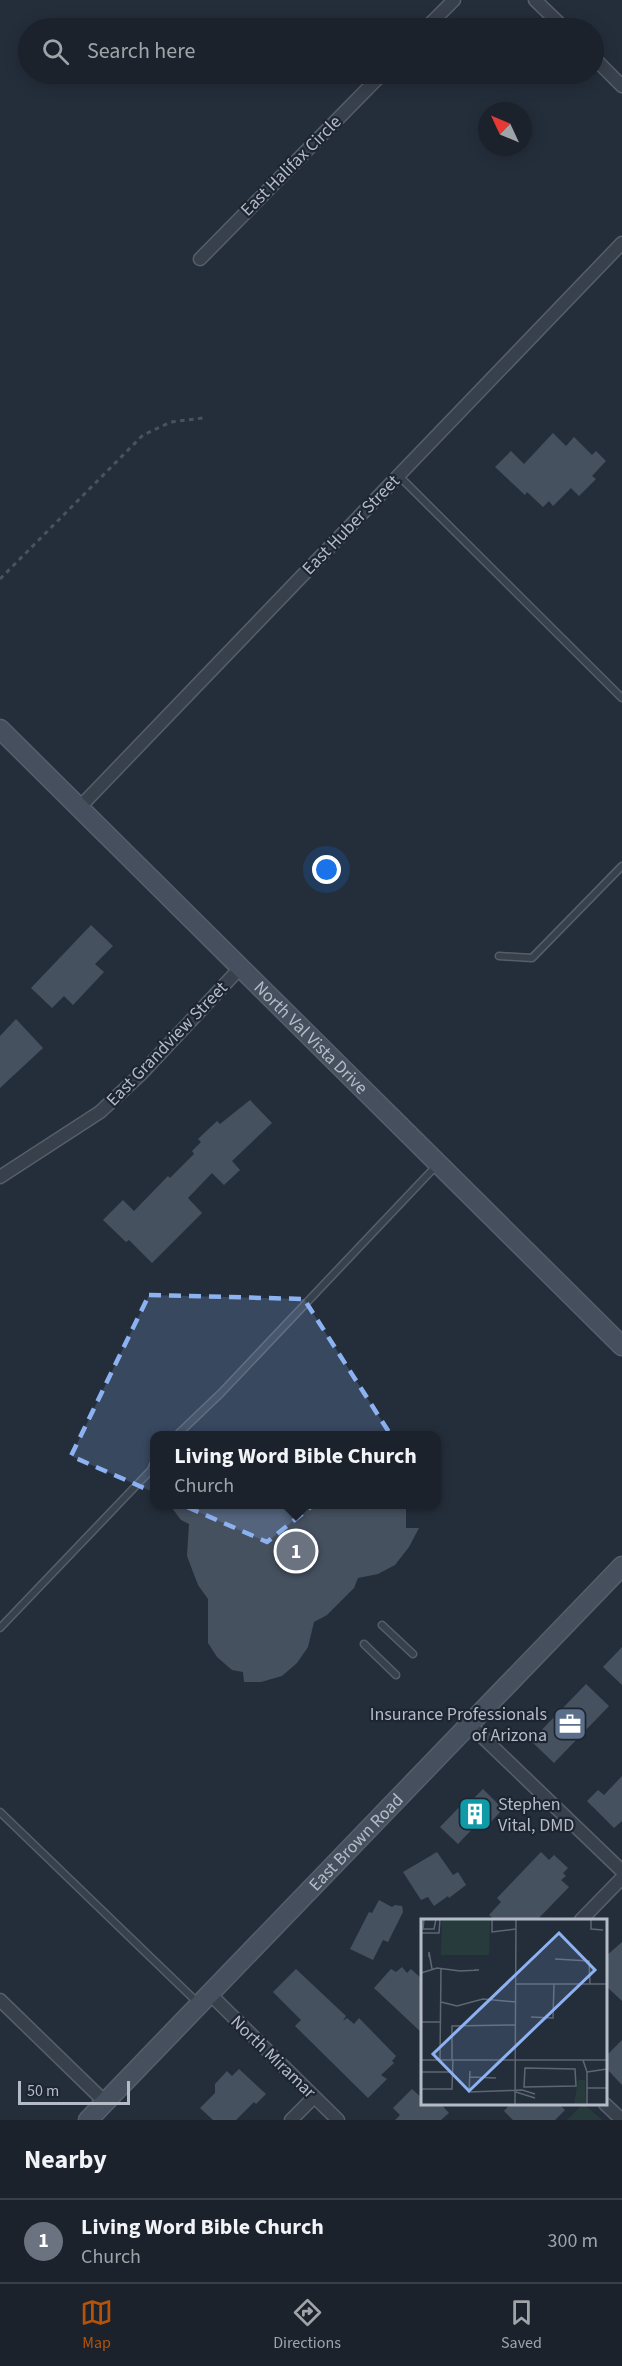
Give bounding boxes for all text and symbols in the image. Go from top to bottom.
search box [18,18,604,84]
icon: search [39,35,72,68]
text: Search here [87,35,195,67]
north arrow [478,102,532,156]
street label: East Halifax Circle [235,110,347,222]
street label: East Huber Street [297,469,405,581]
your location [312,855,341,884]
street label: North Val Vista Drive [248,975,374,1100]
street label: East Grandview Street [101,976,233,1112]
popup [150,1431,441,1509]
text: Living Word Bible Church [174,1440,417,1472]
text: Church [174,1472,234,1500]
pin: 1 [276,1528,316,1574]
place label: Insurance Professionals of Arizona [370,1702,547,1748]
office icon: Insurance Professionals of Arizona [552,1706,588,1742]
street label: East Brown Road [303,1788,409,1896]
place label: Stephen Vital, DMD [498,1792,574,1838]
building icon: Stephen Vital, DMD [457,1796,493,1832]
inset map [421,1919,607,2105]
street label: North Miramar [225,2010,322,2105]
scale bar [18,2078,130,2106]
text: 50 m [27,2080,59,2102]
text: Nearby [24,2141,107,2178]
text: Living Word Bible Church [81,2211,324,2243]
text: 1 [38,2227,49,2255]
text: 300 m [548,2227,598,2255]
text: Church [81,2243,141,2271]
tab: Map [80,2296,113,2354]
tab: Directions [273,2296,341,2354]
tab: Saved [501,2296,542,2354]

